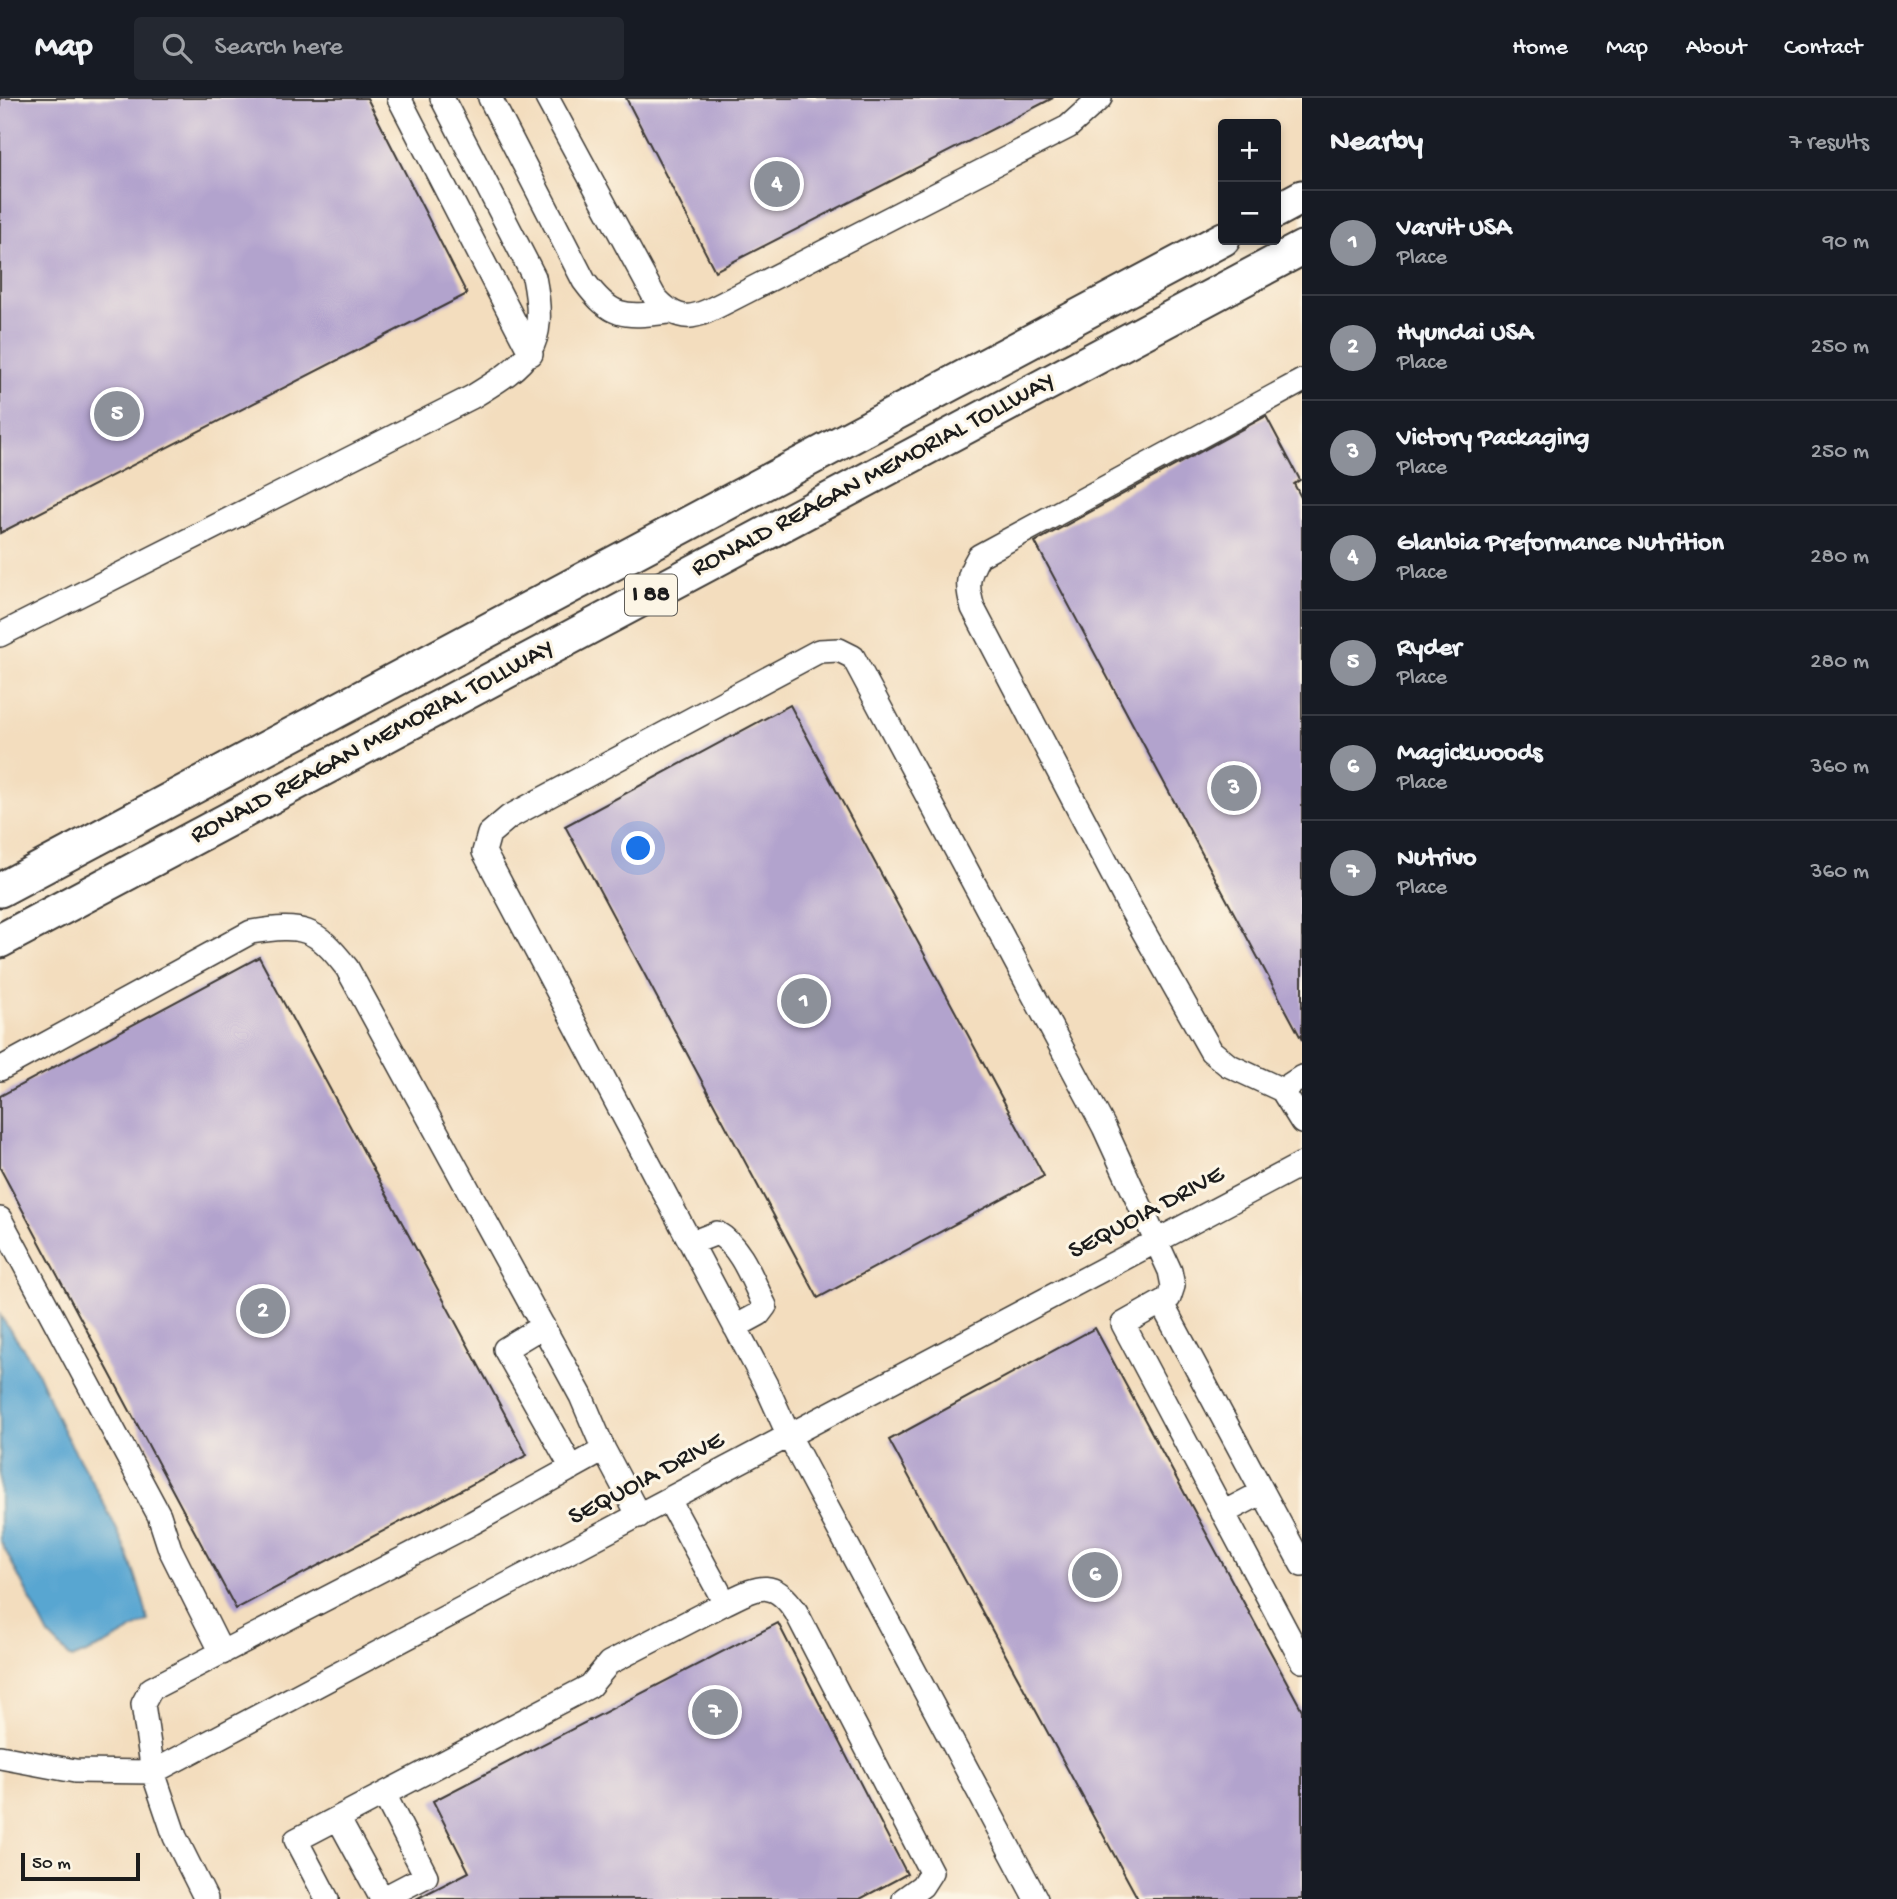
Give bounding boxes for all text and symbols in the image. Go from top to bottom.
search box [134,17,624,80]
text: Map [35,29,92,67]
icon: search [158,29,196,67]
text: Search here [214,33,343,64]
text: Home [1512,34,1568,63]
text: Map [1606,34,1648,63]
text: About [1686,34,1746,63]
text: Contact [1784,34,1862,63]
map controls [1218,119,1281,245]
button: + [1218,119,1281,182]
text: Nearby [1330,126,1423,161]
text: 7 results [1789,130,1869,157]
pin: 4 [754,158,800,210]
button: − [1218,182,1281,245]
text: Varvit USA [1397,214,1511,245]
text: 1 [1348,229,1358,256]
text: 90 m [1823,229,1869,256]
text: Place [1397,245,1447,272]
text: Hyundai USA [1397,319,1533,350]
text: 2 [1347,334,1359,361]
text: 250 m [1811,334,1869,361]
text: Place [1397,350,1447,377]
street label: RONALD REAGAN MEMORIAL TOLLWAY [687,367,1061,585]
pin: 5 [94,388,140,440]
text: Victory Packaging [1397,424,1589,455]
text: 3 [1347,439,1359,466]
text: 250 m [1811,439,1869,466]
text: Place [1397,455,1447,482]
text: Glanbia Preformance Nutrition [1397,529,1724,560]
text: 4 [1348,544,1358,571]
text: 280 m [1810,544,1869,571]
text: Place [1397,560,1447,587]
road number: I 88 [625,574,677,616]
street label: RONALD REAGAN MEMORIAL TOLLWAY [186,634,560,852]
text: Ryder [1397,634,1461,665]
text: 5 [1347,649,1359,676]
text: 280 m [1810,649,1869,676]
text: Place [1397,665,1447,692]
text: Magickwoods [1397,739,1542,770]
text: 6 [1347,754,1359,781]
text: 360 m [1811,754,1869,781]
pin: 3 [1211,762,1257,814]
text: Place [1397,770,1447,797]
your location [621,831,655,865]
text: Nutrivo [1397,844,1477,875]
text: 7 [1347,859,1359,886]
text: 360 m [1811,859,1869,886]
text: Place [1397,875,1447,902]
pin: 1 [781,975,827,1027]
street label: SEQUOIA DRIVE [1064,1160,1231,1268]
pin: 2 [240,1285,286,1337]
street label: SEQUOIA DRIVE [564,1426,731,1534]
pin: 6 [1072,1549,1118,1601]
pin: 7 [692,1686,738,1738]
scale bar [21,1850,140,1882]
text: 50 m [32,1853,71,1876]

